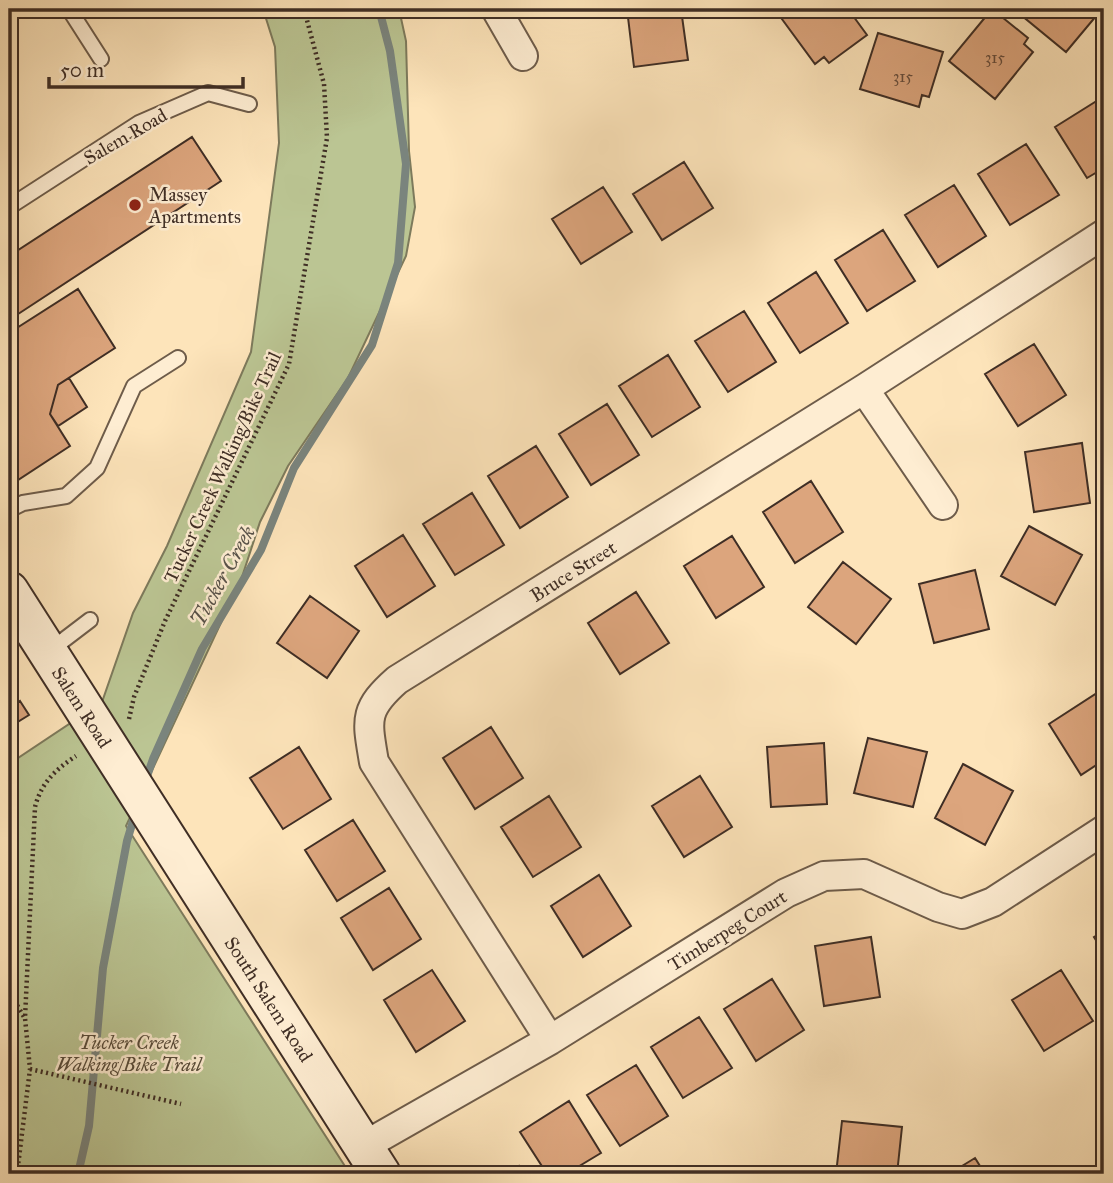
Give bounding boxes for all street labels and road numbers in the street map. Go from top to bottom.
street label: Salem Road [79,103,171,170]
street label: Tucker Creek Walking/Bike Trail [158,348,286,586]
street label: Bruce Street [526,536,621,607]
street label: Salem Road [47,662,117,753]
street label: Timberpeg Court [664,885,792,977]
street label: South Salem Road [220,932,318,1067]

